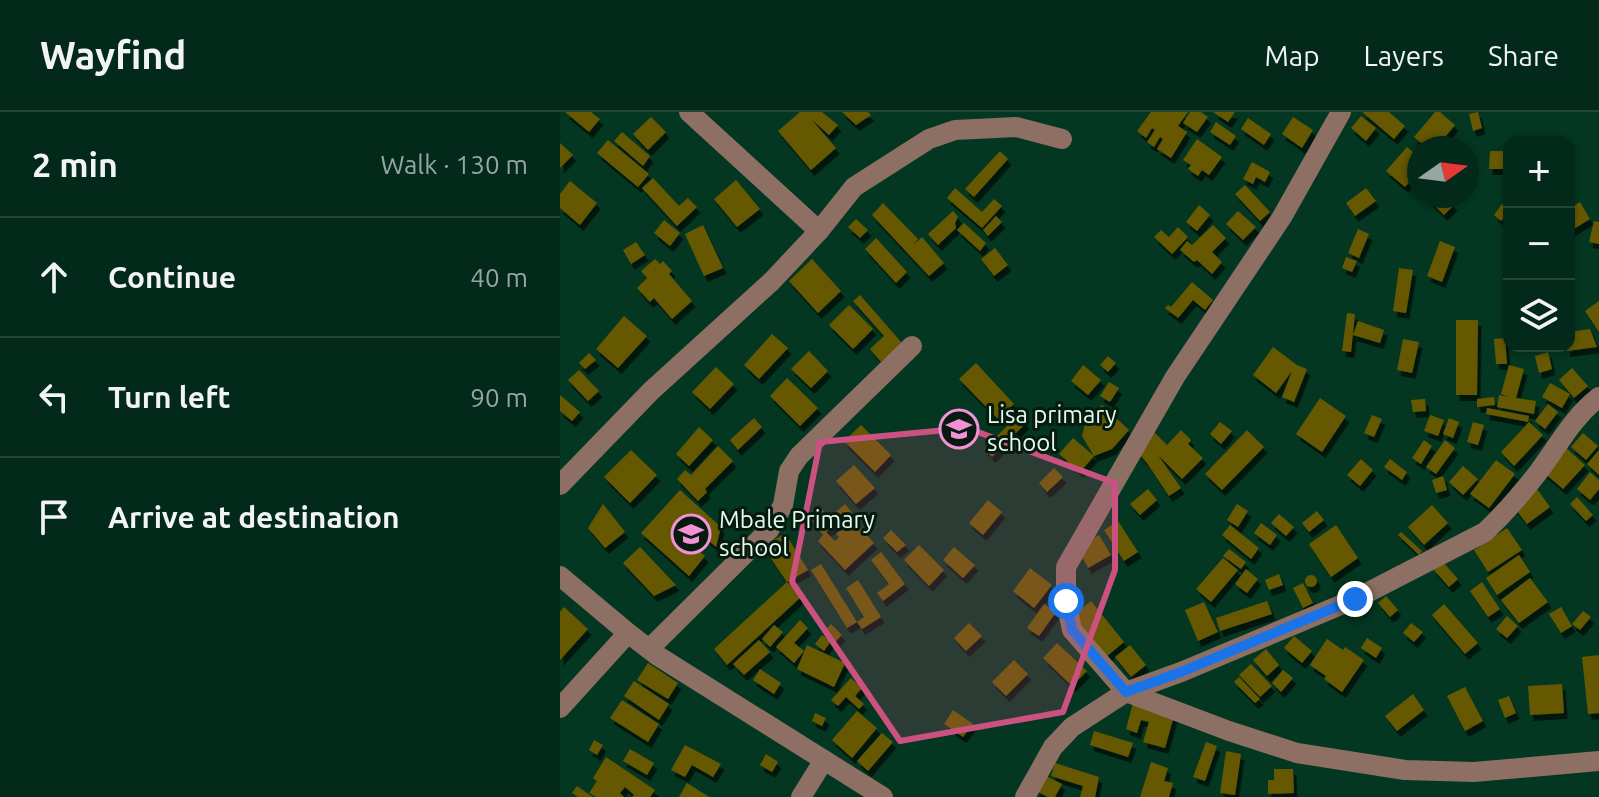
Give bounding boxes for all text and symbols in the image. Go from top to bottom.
text: Wayfind [40,34,186,76]
text: Map [1264,40,1320,71]
text: Layers [1364,40,1444,71]
text: Share [1488,40,1559,71]
north arrow [1407,136,1479,208]
map controls [1503,136,1575,352]
button: + [1503,136,1575,208]
text: 2 min [32,145,118,183]
text: Walk · 130 m [380,150,528,179]
button: − [1503,208,1575,280]
icon: ahead [32,255,76,299]
text: Continue [108,260,236,294]
text: 40 m [470,263,528,292]
button: layers [1503,280,1575,352]
icon: left [32,375,76,419]
text: Turn left [108,380,230,414]
text: 90 m [470,383,528,412]
place label: Lisa primary school [987,401,1117,456]
school or university icon: Lisa primary school [938,408,980,450]
icon: arrive [32,495,76,539]
text: Arrive at destination [108,500,400,534]
place label: Mbale Primary school [719,506,875,561]
school or university icon: Mbale Primary school [670,513,712,555]
route end [1337,581,1373,617]
route start [1048,583,1084,619]

